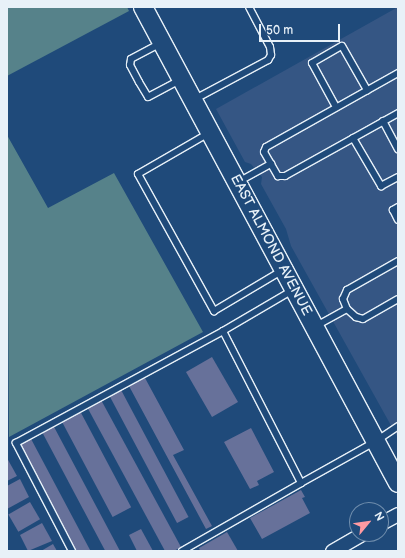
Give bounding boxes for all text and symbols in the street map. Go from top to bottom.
scale bar [261,16,342,42]
text: 50 m [266,23,293,38]
street label: EAST ALMOND AVENUE [227,172,315,318]
north arrow [349,502,389,542]
text: N [371,510,387,523]

